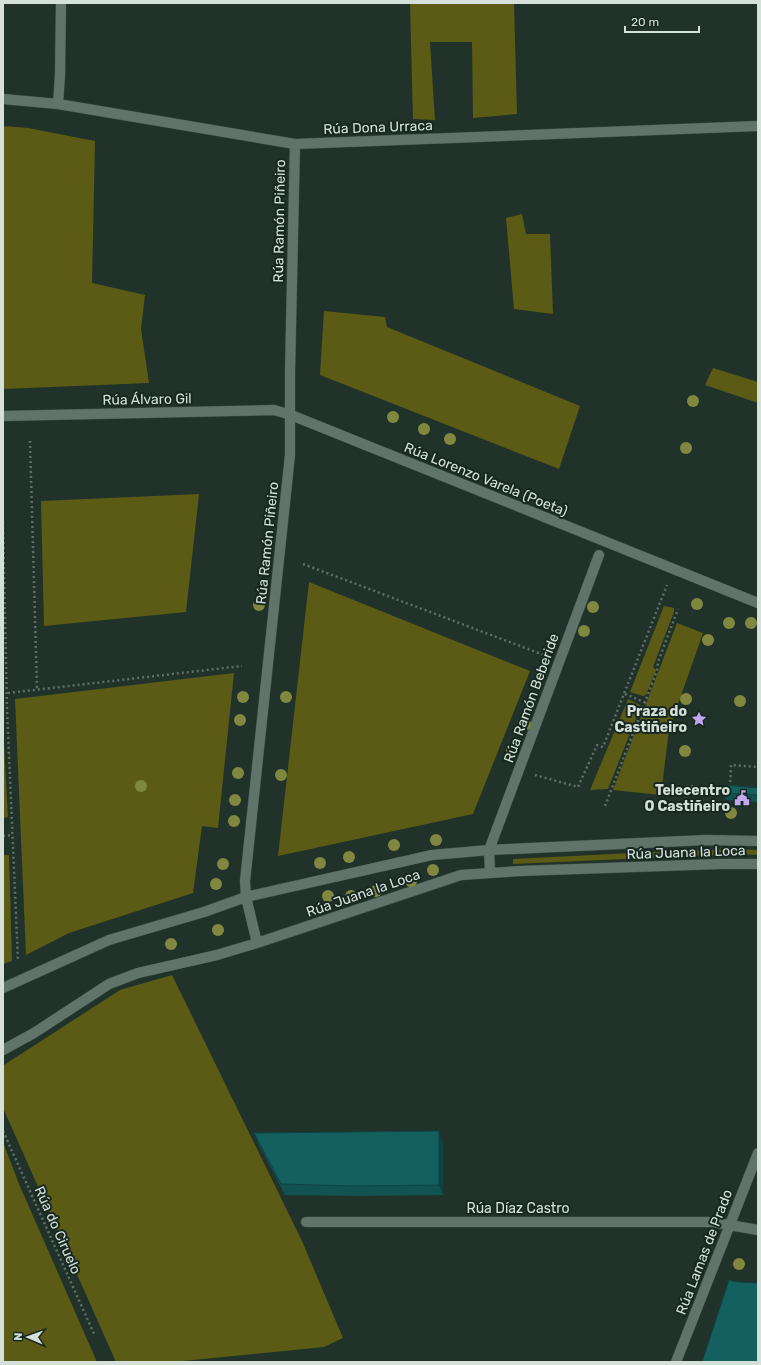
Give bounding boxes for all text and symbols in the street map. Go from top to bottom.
scale bar [625,8,699,34]
text: 20 m [631,15,659,29]
street label: Rúa Dona Urraca [323,117,433,138]
street label: Rúa Ramón Piñeiro [270,159,289,283]
street label: Rúa Álvaro Gil [102,389,192,409]
street label: Rúa Lorenzo Varela (Poeta) [402,439,570,520]
street label: Rúa Ramón Piñeiro [253,481,282,605]
street label: Rúa Ramón Beberide [500,631,563,765]
place label: Praza do Castiñeiro [614,703,687,736]
place icon: Praza do Castiñeiro [690,710,708,728]
place label: Telecentro O Castiñeiro [645,782,730,815]
public building icon: Telecentro O Castiñeiro [733,789,751,807]
street label: Rúa Juana la Loca [626,842,746,863]
street label: Rúa Juana la Loca [304,866,422,921]
street label: Rúa do Ciruelo [31,1184,84,1277]
street label: Rúa Lamas de Prado [673,1187,736,1317]
street label: Rúa Díaz Castro [467,1200,569,1217]
north arrow [8,1317,48,1357]
text: N [12,1332,25,1341]

